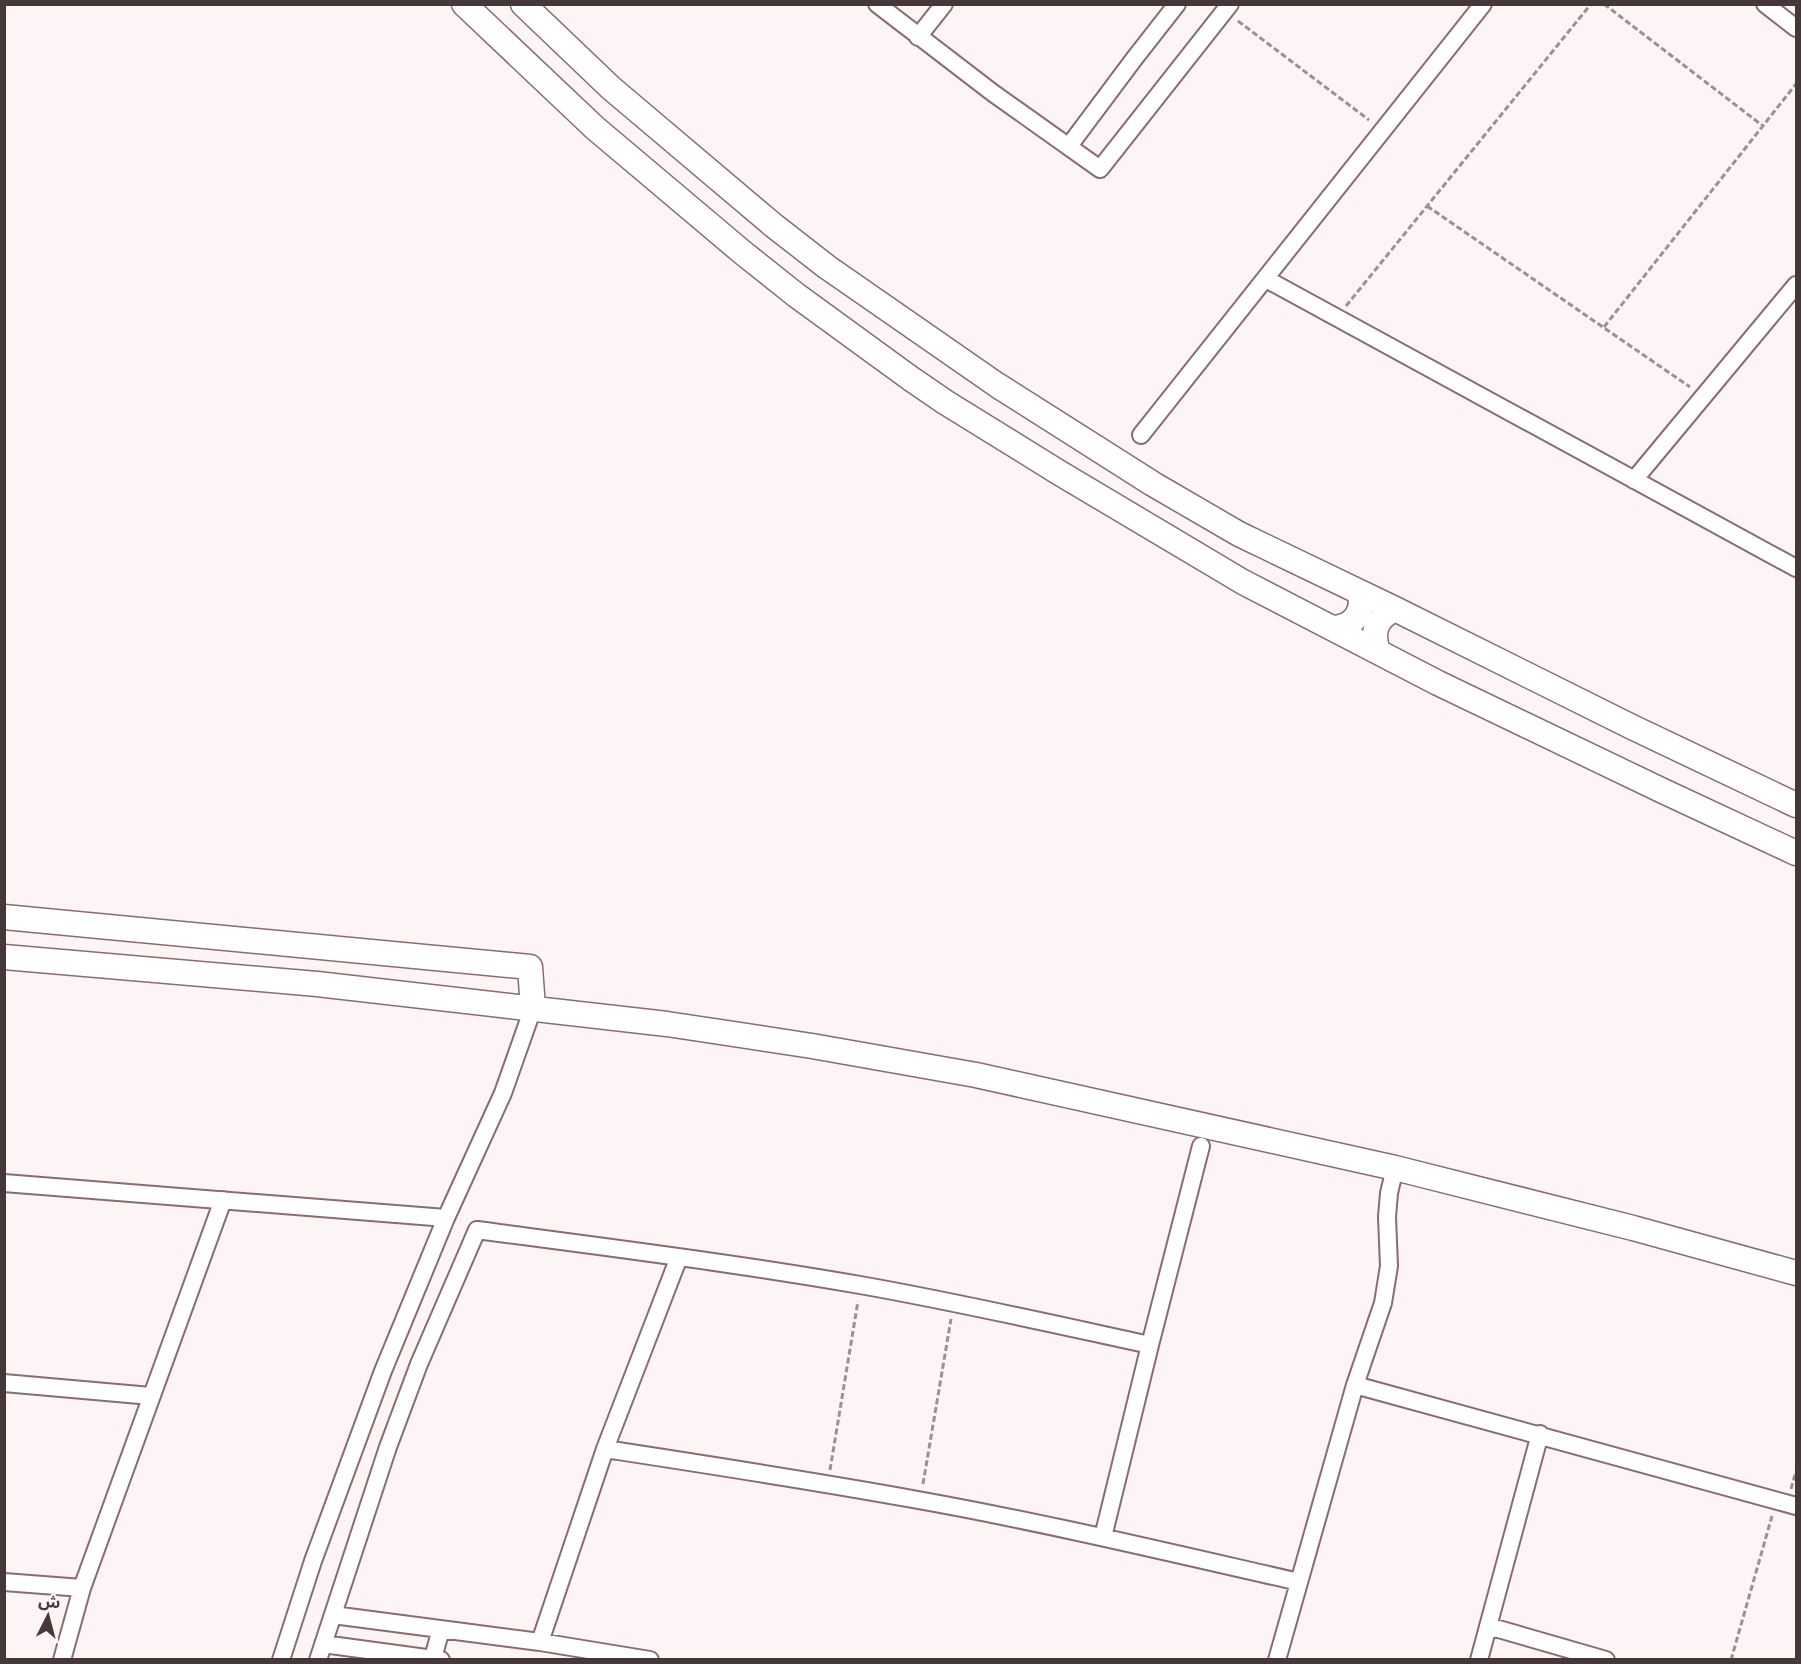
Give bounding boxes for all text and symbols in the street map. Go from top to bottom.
north arrow [18,1586,78,1646]
text: ش [38,1589,62,1613]

